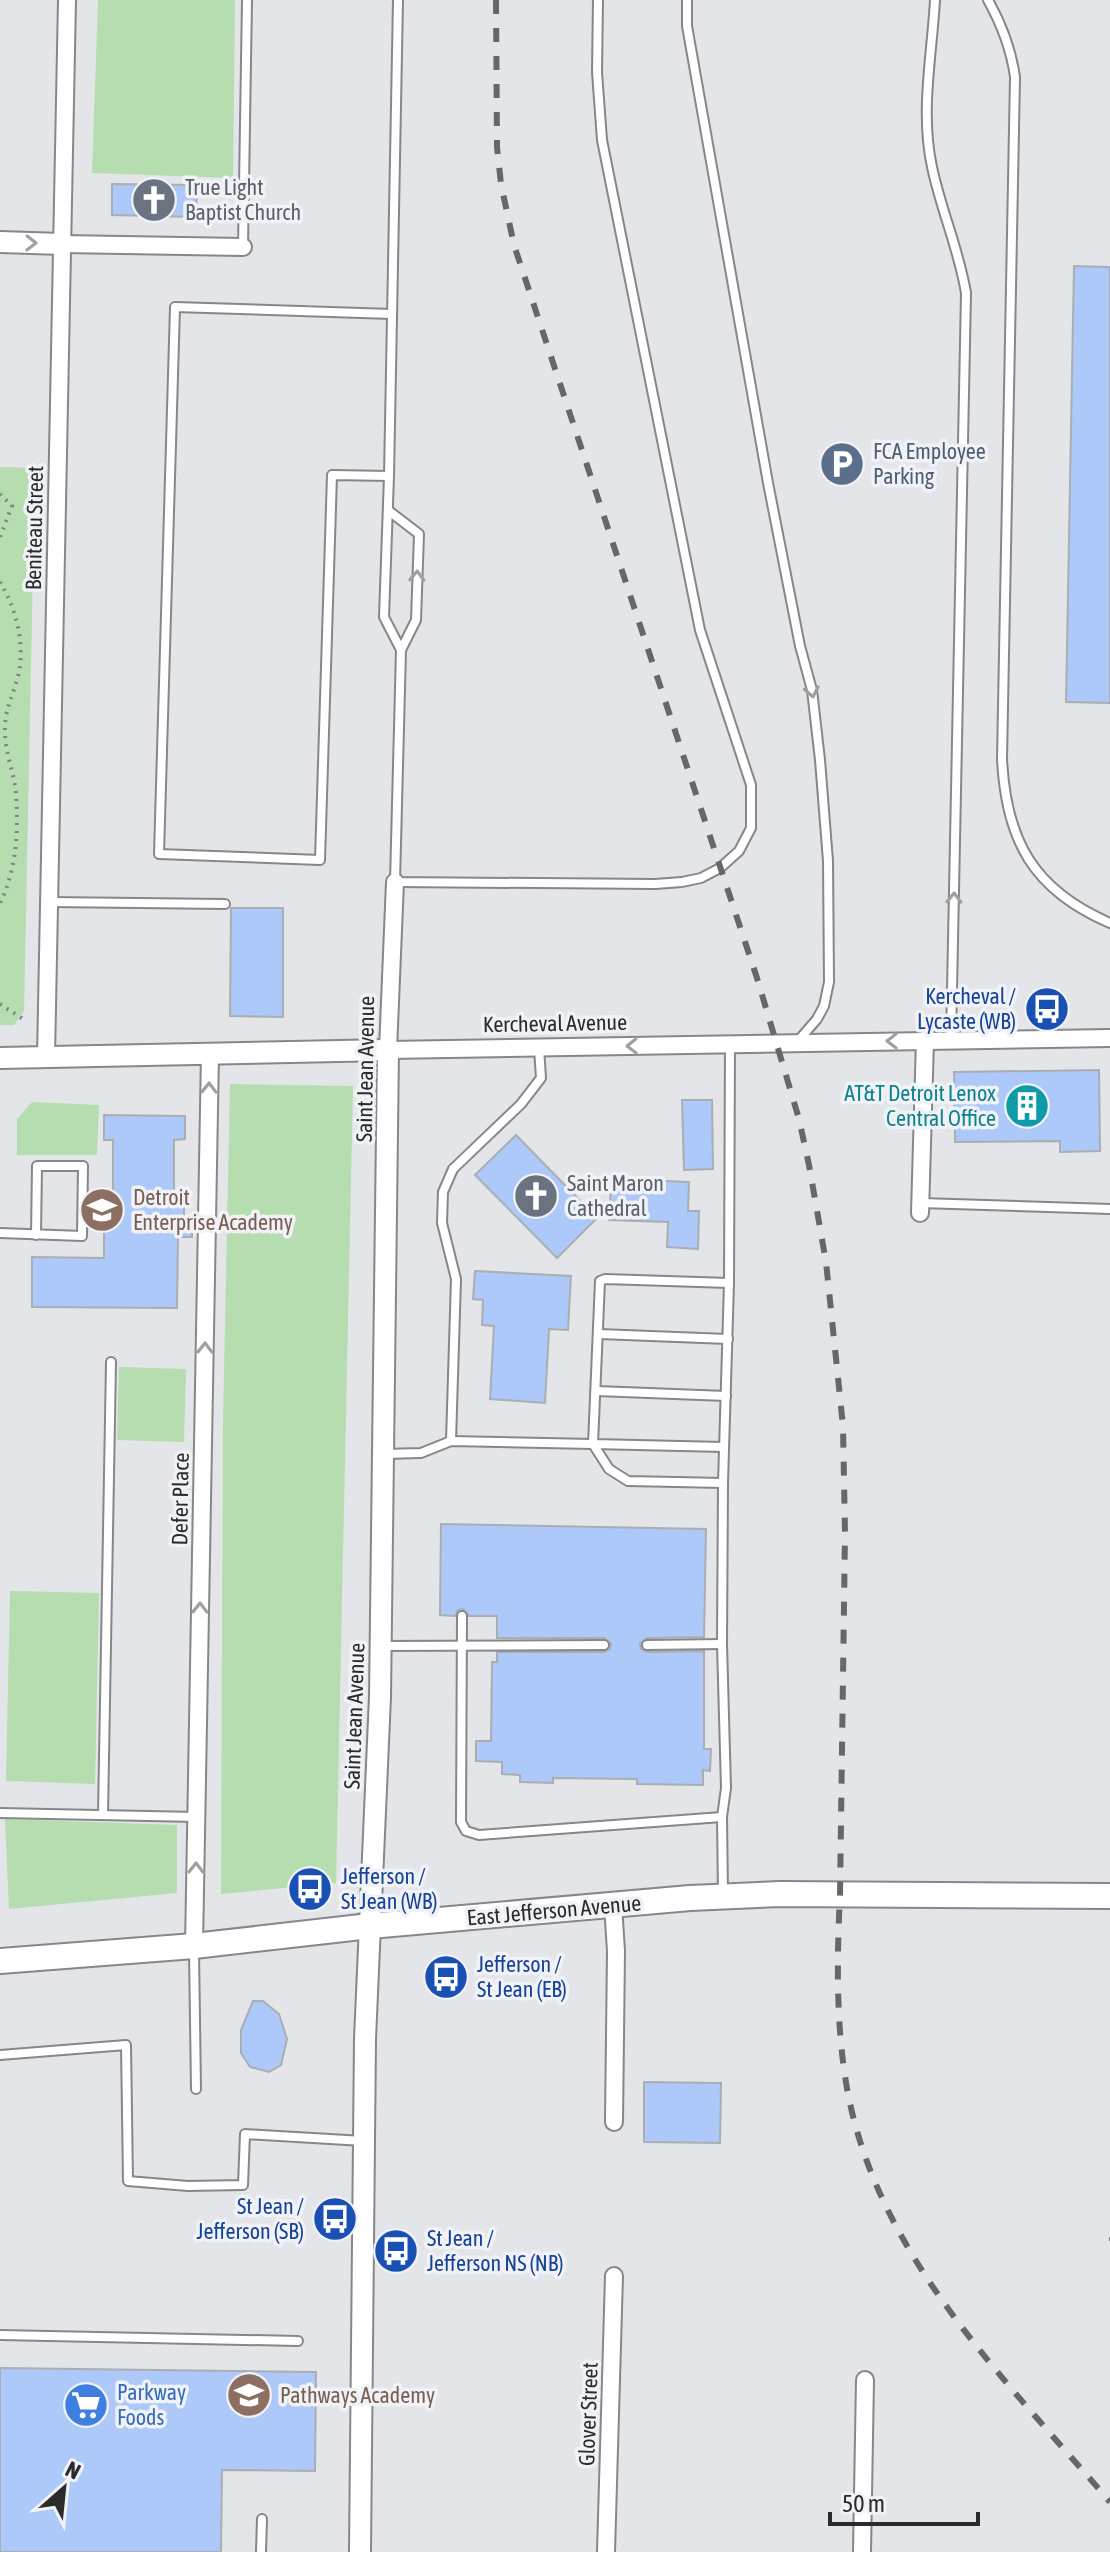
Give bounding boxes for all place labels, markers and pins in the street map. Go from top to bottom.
place label: True Light Baptist Church [185,174,301,225]
church icon: True Light Baptist Church [130,176,178,224]
place label: FCA Employee Parking [873,438,986,489]
parking icon: FCA Employee Parking [818,440,866,488]
place label: Kercheval / Lycaste (WB) [917,983,1016,1034]
bus stop icon: Kercheval / Lycaste (WB) [1023,985,1071,1033]
place label: AT&T Detroit Lenox Central Office [844,1080,996,1131]
building icon: AT&T Detroit Lenox Central Office [1003,1082,1051,1130]
place label: Saint Maron Cathedral [567,1170,664,1221]
church icon: Saint Maron Cathedral [512,1172,560,1220]
place label: Detroit Enterprise Academy [133,1184,293,1235]
school or university icon: Detroit Enterprise Academy [78,1186,126,1234]
place label: Jefferson / St Jean (WB) [341,1863,437,1914]
bus stop icon: Jefferson / St Jean (WB) [286,1865,334,1913]
place label: Jefferson / St Jean (EB) [477,1951,567,2002]
bus stop icon: Jefferson / St Jean (EB) [422,1953,470,2001]
place label: St Jean / Jefferson (SB) [197,2193,304,2244]
bus stop icon: St Jean / Jefferson (SB) [311,2195,359,2243]
place label: St Jean / Jefferson NS (NB) [427,2225,563,2276]
bus stop icon: St Jean / Jefferson NS (NB) [372,2227,420,2275]
school or university icon: Pathways Academy [225,2371,273,2419]
place label: Parkway Foods [117,2379,186,2430]
supermarket icon: Parkway Foods [62,2381,110,2429]
place label: Pathways Academy [280,2382,435,2408]

